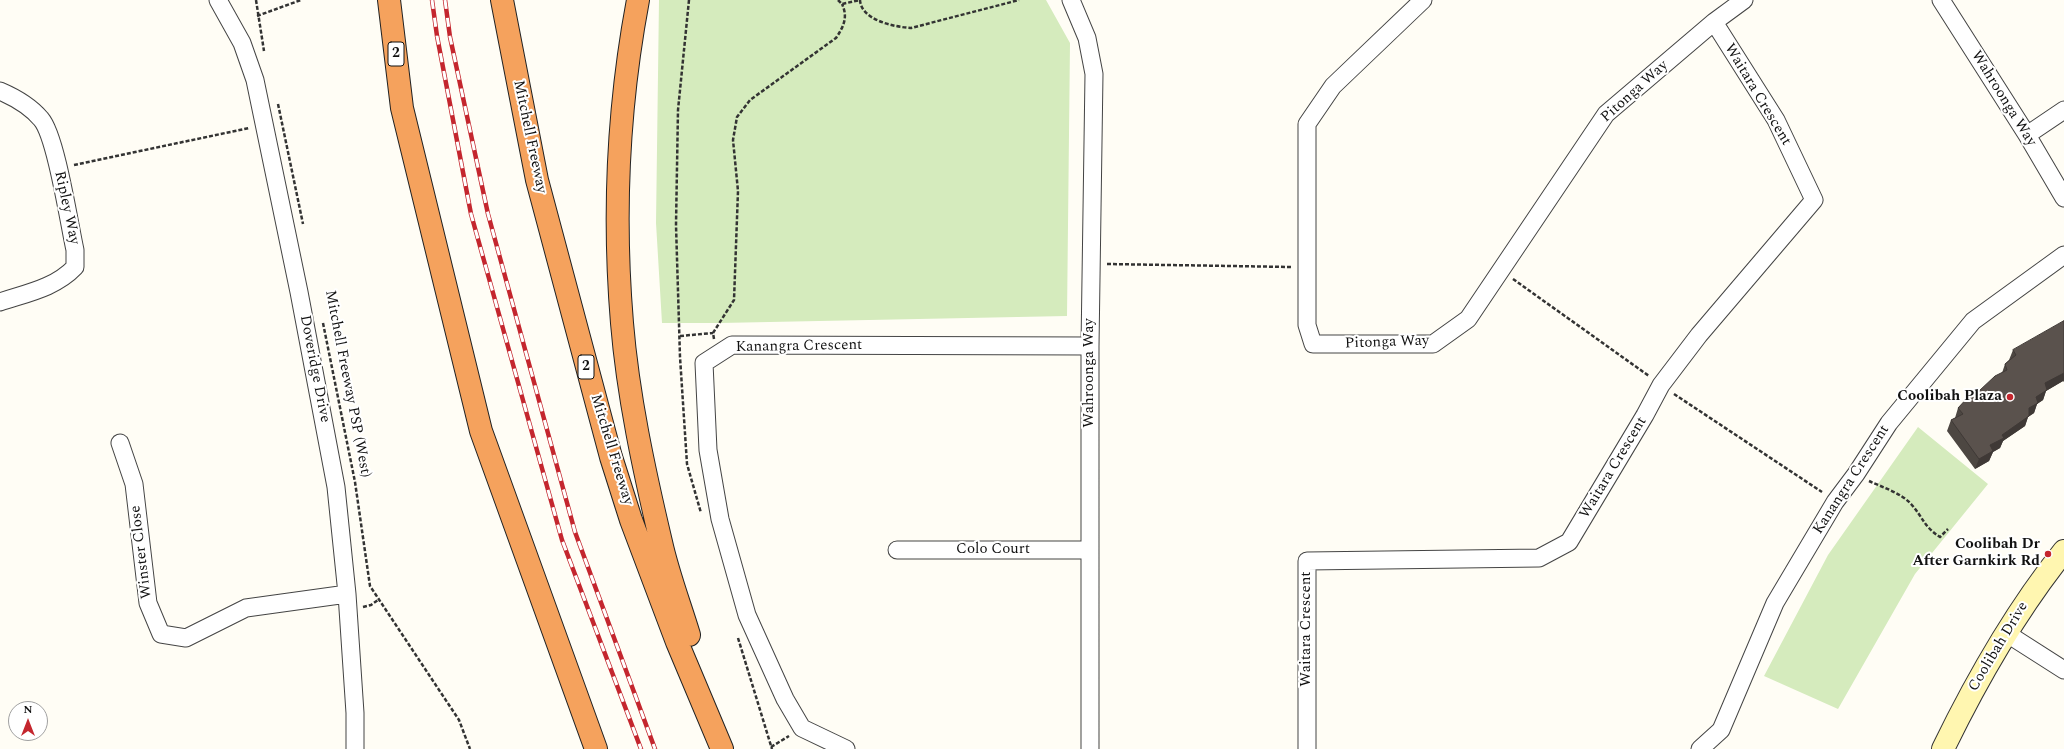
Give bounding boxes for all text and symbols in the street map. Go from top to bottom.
street label: Waitara Crescent [1720,41,1794,149]
road number: 2 [388,42,404,66]
street label: Wahroonga Way [1966,48,2040,150]
street label: Pitonga Way [1598,57,1672,127]
street label: Mitchell Freeway [508,79,550,195]
street label: Ripley Way [49,170,83,246]
street label: Mitchell Freeway PSP (West) [320,289,374,479]
street label: Doveridge Drive [295,314,333,424]
street label: Wahroonga Way [1081,318,1099,428]
street label: Pitonga Way [1345,333,1429,353]
street label: Kanangra Crescent [735,337,863,357]
road number: 2 [578,355,594,379]
place label: Coolibah Plaza [1897,388,2002,406]
street label: Mitchell Freeway [586,392,636,508]
marker: Coolibah Plaza [2005,392,2015,402]
street label: Waitara Crescent [1577,414,1651,522]
street label: Kanangra Crescent [1810,422,1894,538]
street label: Winster Close [127,504,157,600]
place label: Coolibah Dr After Garnkirk Rd [1912,536,2040,571]
street label: Colo Court [956,541,1030,559]
marker: Coolibah Dr After Garnkirk Rd [2043,549,2053,559]
street label: Waitara Crescent [1298,571,1316,687]
street label: Coolibah Drive [1965,599,2033,695]
north arrow [8,701,48,741]
text: N [24,701,32,718]

